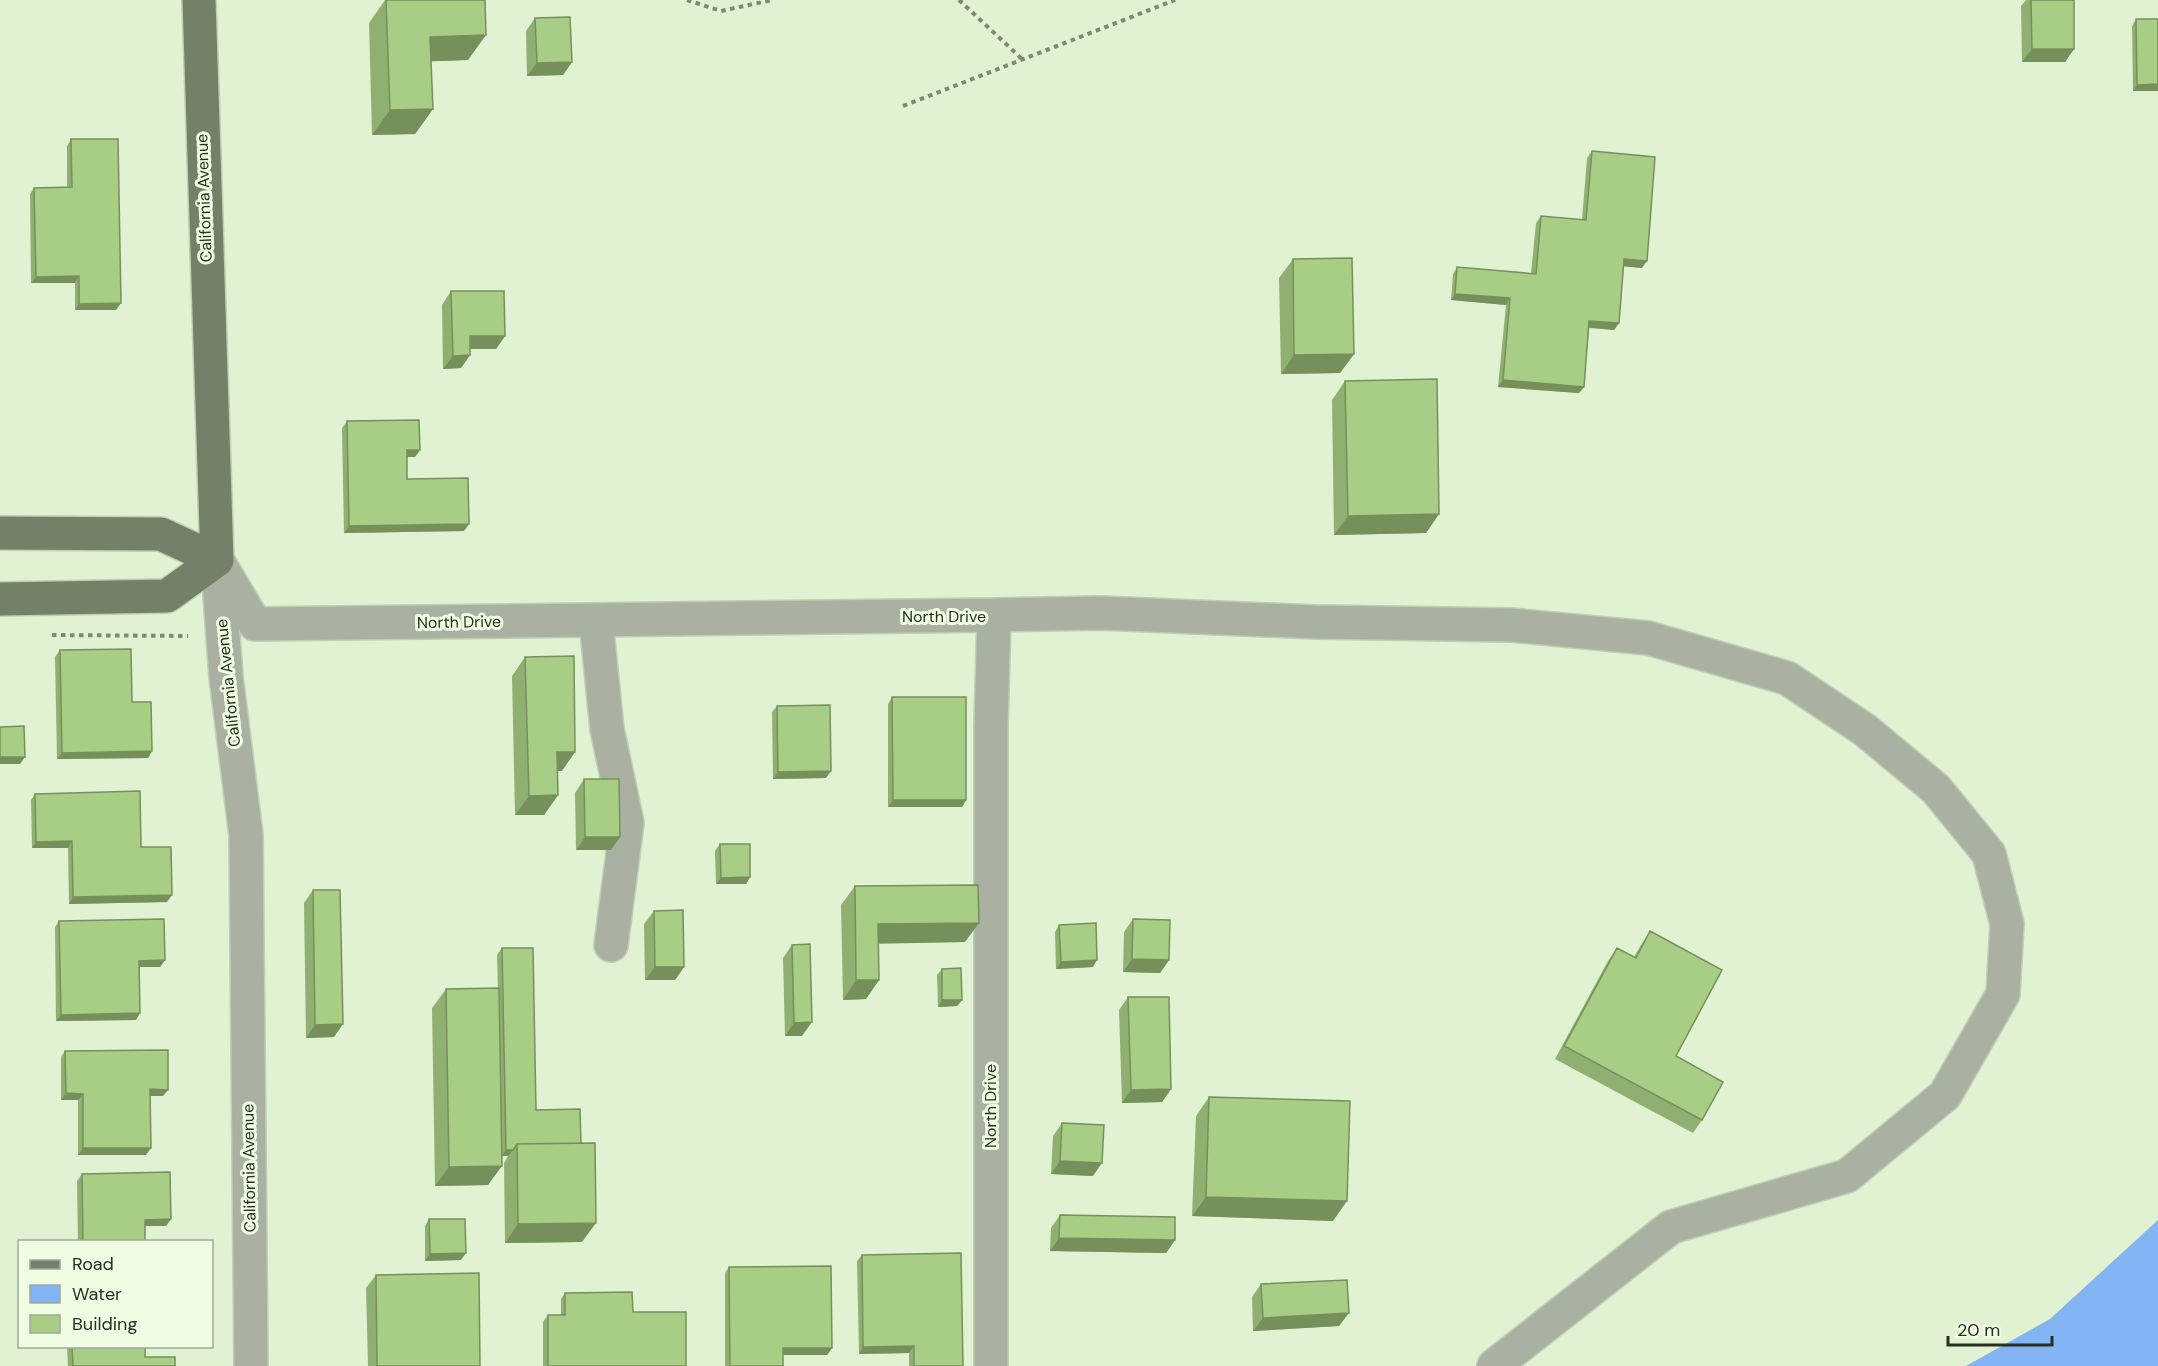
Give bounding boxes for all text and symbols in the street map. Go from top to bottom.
street label: California Avenue [191,133,217,263]
street label: North Drive [902,606,986,627]
street label: North Drive [417,611,501,633]
street label: California Avenue [211,618,245,748]
street label: North Drive [980,1064,1001,1148]
street label: California Avenue [237,1104,261,1232]
legend [18,1240,213,1348]
text: Road [72,1252,114,1276]
text: Water [72,1282,122,1306]
scale bar [1948,1309,2052,1347]
text: Building [72,1312,137,1336]
text: 20 m [1957,1318,2000,1342]

